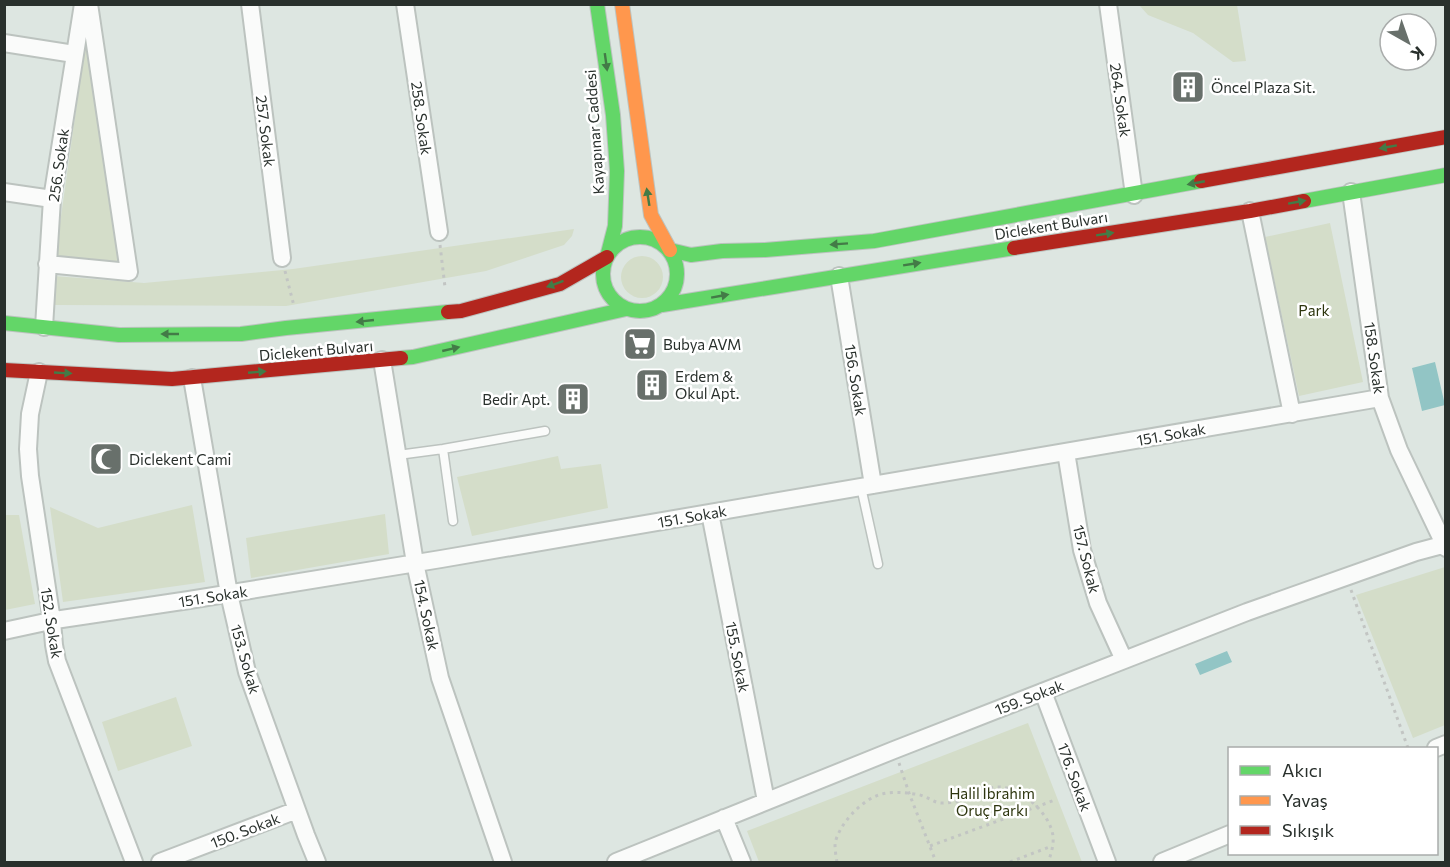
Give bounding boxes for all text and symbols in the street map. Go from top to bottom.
north arrow [1378,12,1438,72]
text: K [1408,43,1428,65]
one-way arrow [601,53,610,72]
street label: 264. Sokak [1107,62,1135,138]
street label: Kayapınar Caddesi [581,69,607,195]
building icon: Öncel Plaza Sit. [1170,69,1206,105]
place label: Öncel Plaza Sit. [1211,78,1315,96]
street label: 258. Sokak [408,80,436,156]
street label: 257. Sokak [253,94,279,168]
street label: 256. Sokak [44,127,72,203]
one-way arrow [1378,143,1397,152]
one-way arrow [1187,179,1206,188]
one-way arrow [644,187,653,206]
one-way arrow [1288,197,1307,206]
street label: Diclekent Bulvarı [993,207,1109,243]
one-way arrow [1095,229,1114,238]
one-way arrow [829,239,848,249]
one-way arrow [903,259,922,268]
one-way arrow [546,280,564,290]
one-way arrow [710,291,729,300]
park label: Park [1298,301,1330,319]
one-way arrow [355,316,374,326]
street label: 158. Sokak [1361,321,1389,395]
supermarket icon: Bubya AVM [622,326,658,362]
one-way arrow [161,329,180,339]
place label: Bubya AVM [663,335,741,353]
street label: Diclekent Bulvarı [258,336,374,364]
one-way arrow [442,343,460,353]
street label: 156. Sokak [841,343,871,417]
one-way arrow [248,367,267,377]
building icon: Erdem & Okul Apt. [634,367,670,403]
place label: Erdem & Okul Apt. [675,367,739,402]
one-way arrow [53,369,72,378]
building icon: Bedir Apt. [555,381,591,417]
place label: Bedir Apt. [482,390,550,408]
street label: 151. Sokak [1135,419,1207,449]
mosque icon: Diclekent Cami [88,441,124,477]
place label: Diclekent Cami [129,450,231,468]
street label: 151. Sokak [656,501,728,531]
street label: 157. Sokak [1070,523,1104,595]
street label: 154. Sokak [411,578,443,652]
street label: 151. Sokak [177,582,249,610]
street label: 152. Sokak [38,586,66,660]
street label: 155. Sokak [722,620,754,694]
street label: 153. Sokak [227,622,265,696]
street label: 159. Sokak [992,676,1066,718]
street label: 176. Sokak [1054,740,1096,814]
legend [1228,747,1438,855]
text: Akıcı [1282,759,1322,781]
park label: Halil İbrahim Oruç Parkı [949,784,1035,819]
text: Yavaş [1282,789,1328,811]
street label: 150. Sokak [208,809,282,851]
text: Sıkışık [1282,819,1334,841]

